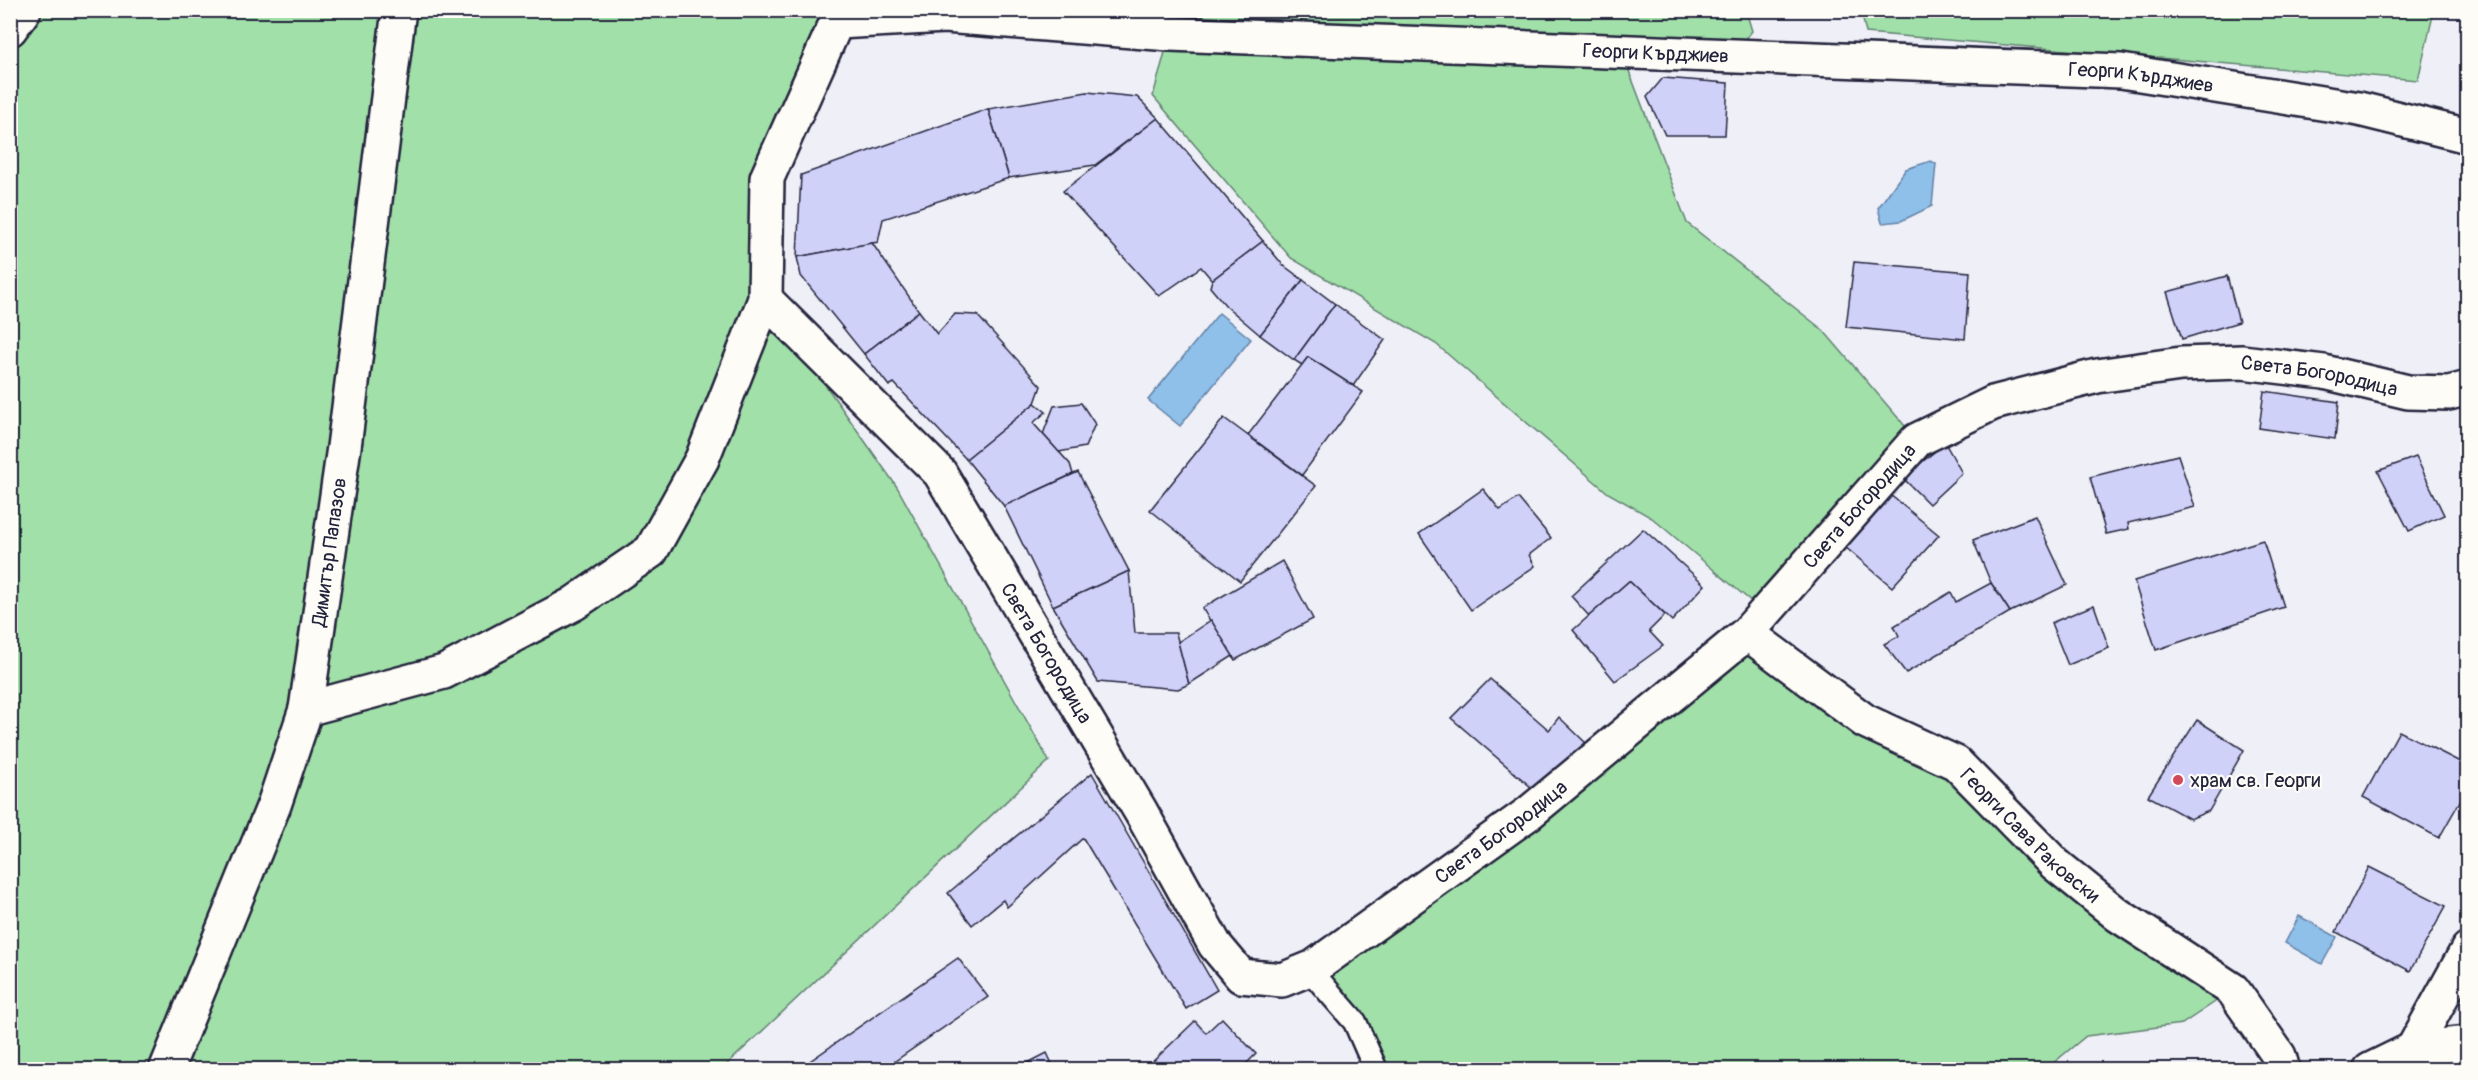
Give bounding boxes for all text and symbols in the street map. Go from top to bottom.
street label: Георги Кърджиев [1582,38,1729,69]
street label: Георги Кърджиев [2068,57,2215,99]
street label: Света Богородица [2239,350,2400,402]
street label: Света Богородица [1797,438,1921,574]
street label: Димитър Папазов [306,476,352,629]
street label: Света Богородица [995,578,1098,728]
street label: Георги Сава Раковски [1955,763,2105,908]
place label: храм св. Георги [2190,768,2320,793]
marker: храм св. Георги [2171,773,2185,787]
street label: Света Богородица [1430,775,1573,890]

